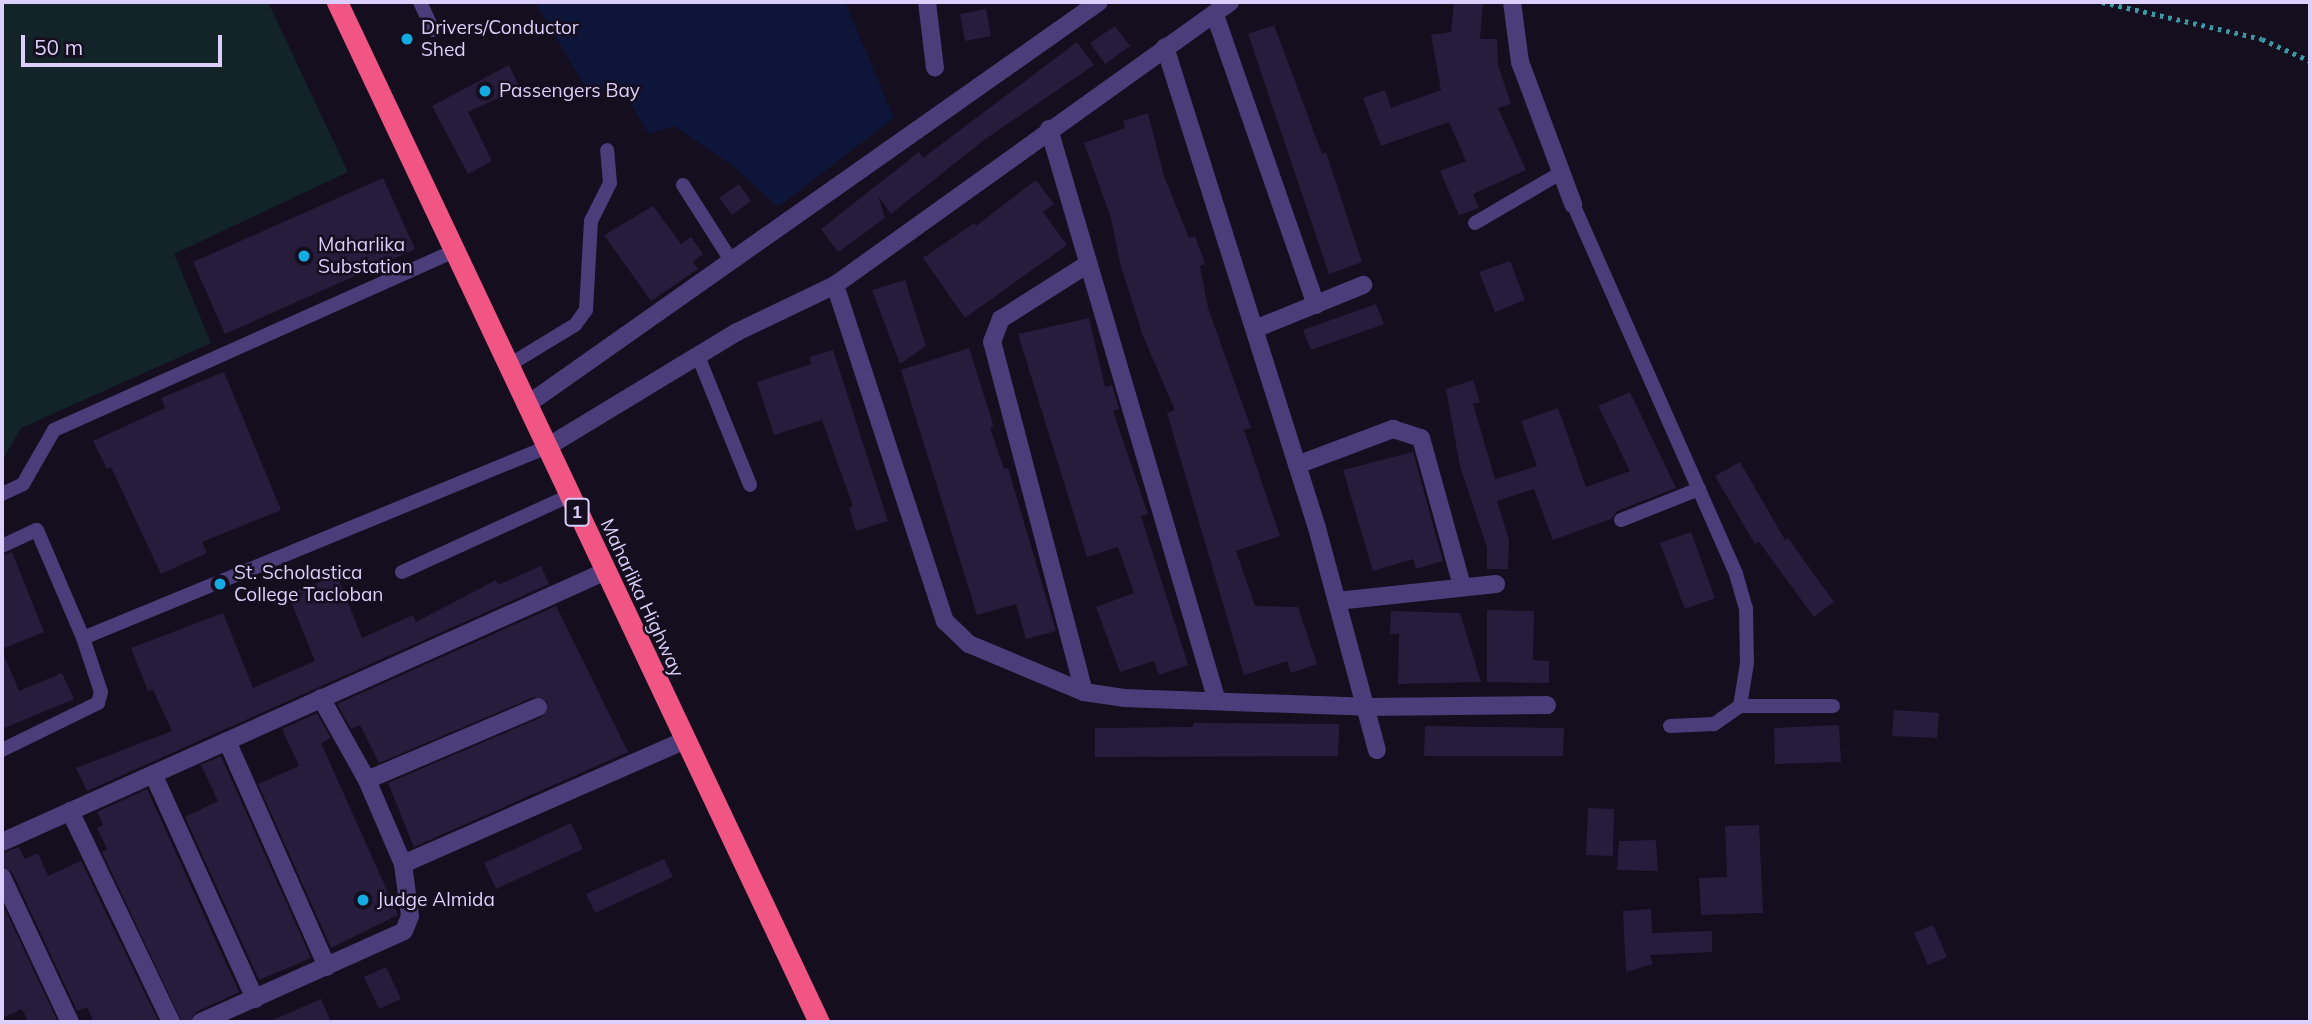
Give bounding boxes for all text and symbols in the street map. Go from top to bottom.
place label: Drivers/Conductor Shed [421,17,579,61]
scale bar [24,21,226,65]
marker: Drivers/Conductor Shed [399,31,415,47]
text: 50 m [34,34,83,60]
place label: Passengers Bay [499,80,640,102]
marker: Passengers Bay [477,83,493,99]
place label: Maharlika Substation [318,234,413,278]
marker: Maharlika Substation [296,248,312,264]
road number: 1 [563,498,591,526]
street label: Maharlika Highway [595,515,689,681]
place label: St. Scholastica College Tacloban [234,562,383,606]
marker: St. Scholastica College Tacloban [212,576,228,592]
place label: Judge Almida [377,889,495,911]
marker: Judge Almida [355,892,371,908]

